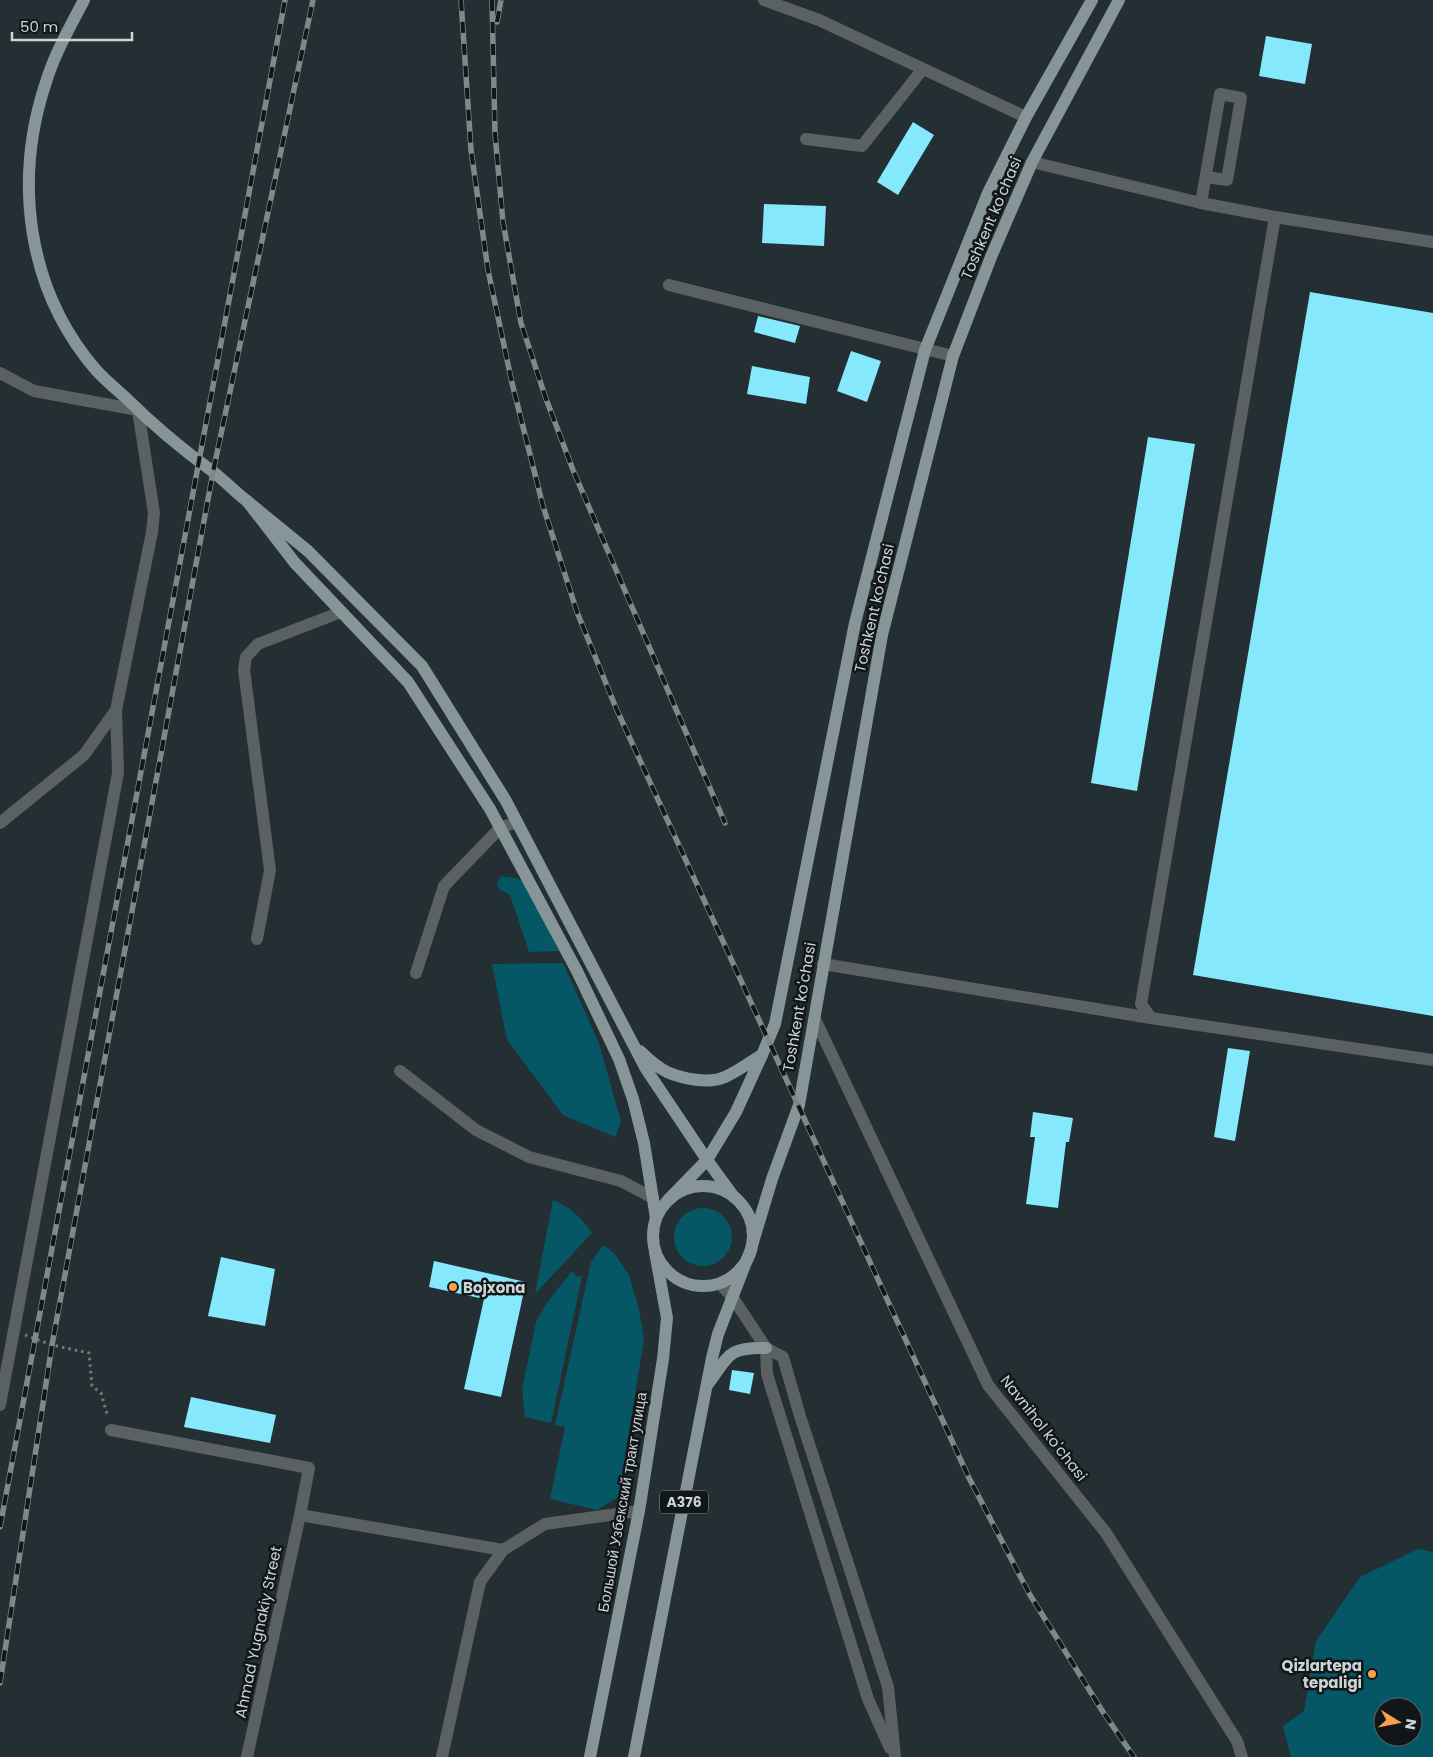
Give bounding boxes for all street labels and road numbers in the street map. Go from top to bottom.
street label: Toshkent ko'chasi [956,153,1026,283]
street label: Toshkent ko'chasi [849,542,899,674]
street label: Toshkent ko'chasi [777,941,821,1073]
street label: Navnihol ko'chasi [996,1371,1092,1485]
street label: Большой Узбекский тракт улица [592,1390,652,1614]
road number: A376 [660,1490,708,1514]
street label: Ahmad Yugnakiy Street [229,1544,287,1720]

